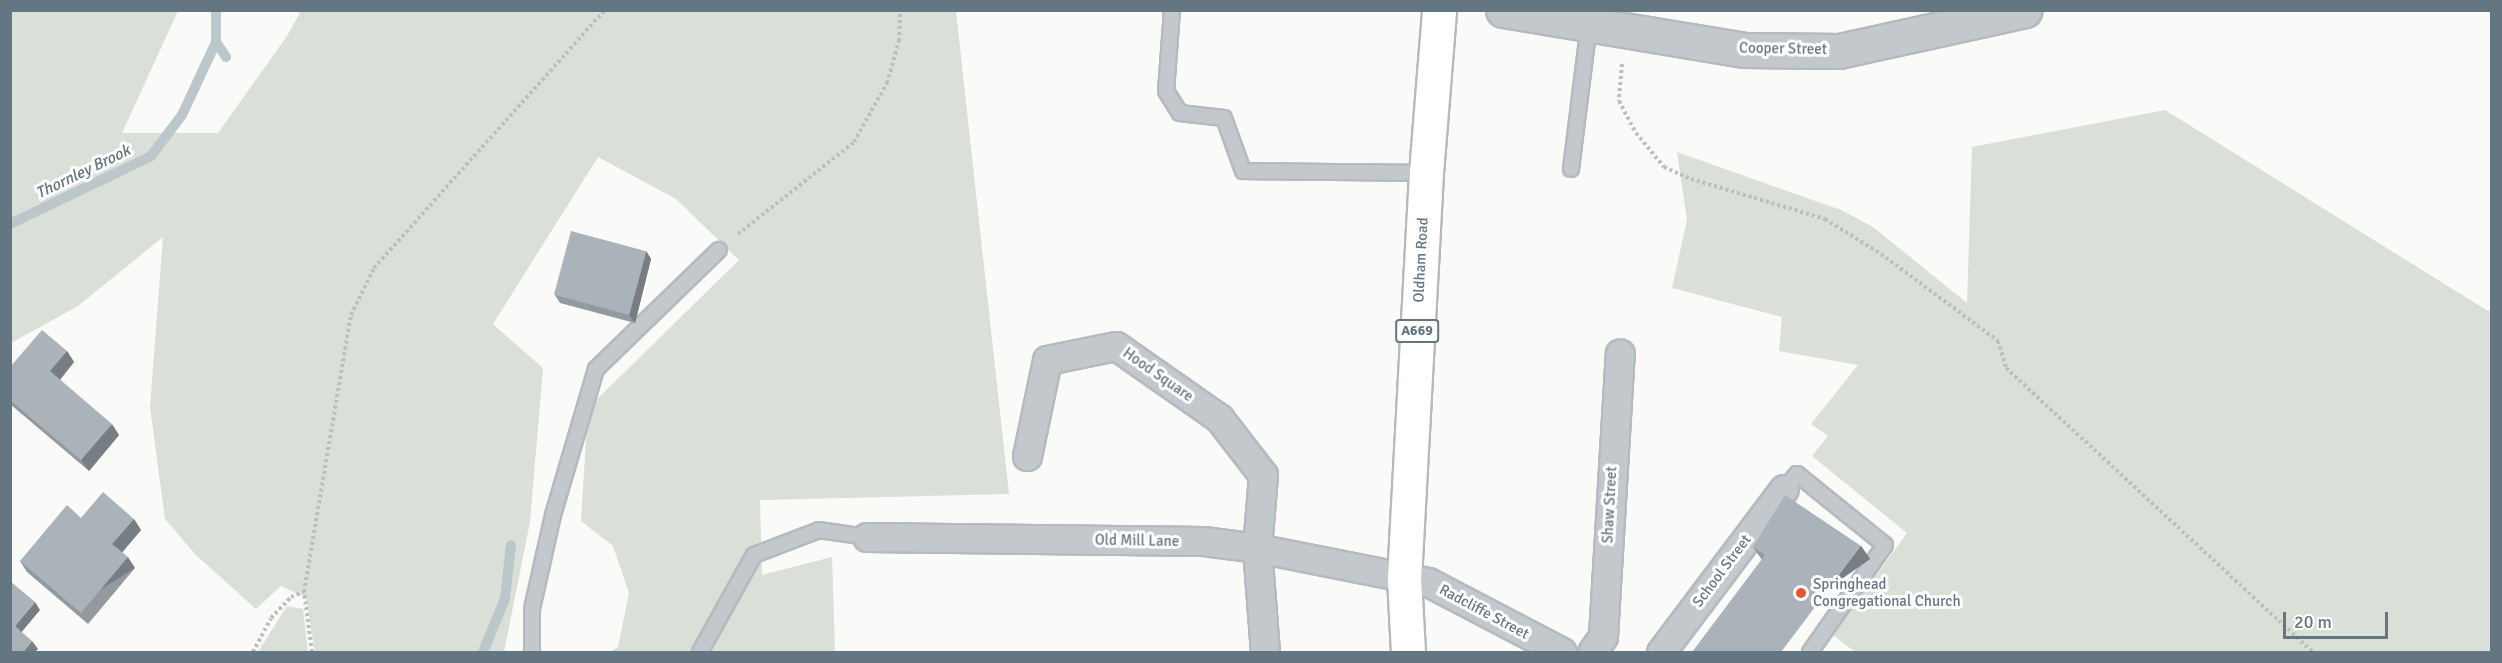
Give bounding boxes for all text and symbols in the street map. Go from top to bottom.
street label: Cooper Street [1739,39,1827,59]
water label: Thornley Brook [33,141,133,203]
street label: Oldham Road [1410,217,1432,303]
road number: A669 [1394,320,1440,342]
street label: Hood Square [1119,344,1197,406]
street label: Shaw Street [1599,466,1621,544]
street label: Old Mill Lane [1095,531,1179,551]
street label: School Street [1689,531,1755,611]
place label: Springhead Congregational Church [1813,575,1961,610]
street label: Radcliffe Street [1436,581,1532,643]
marker: Springhead Congregational Church [1794,586,1808,600]
scale bar [2286,600,2391,638]
text: 20 m [2294,611,2332,633]

